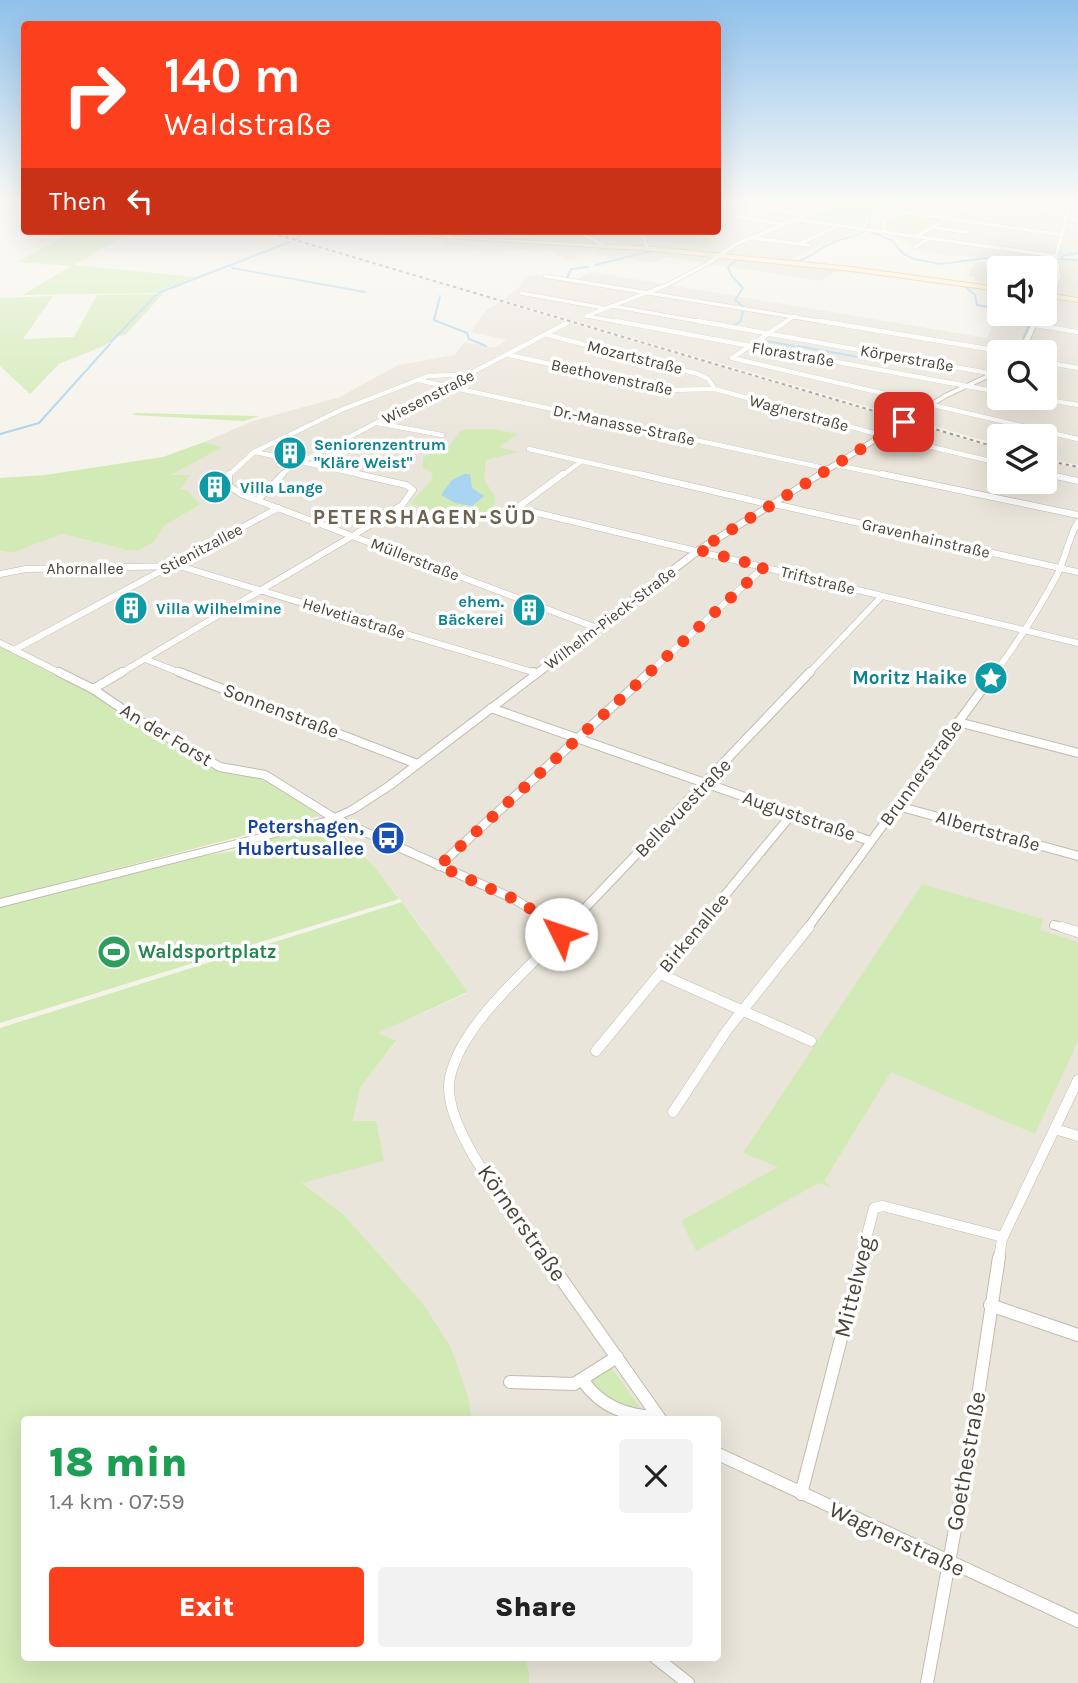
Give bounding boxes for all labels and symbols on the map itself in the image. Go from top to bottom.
street label: Mozartstraße [585,336,685,378]
street label: Florastraße [750,337,836,371]
street label: Körperstraße [859,340,955,376]
street label: Beethovenstraße [549,355,675,399]
street label: Wiesenstraße [379,366,477,428]
street label: Wagnerstraße [747,391,851,435]
pin [874,392,934,452]
street label: Dr.-Manasse-Straße [551,401,697,449]
building icon: Seniorenzentrum "Kläre Weist" [271,434,309,472]
place label: Seniorenzentrum "Kläre Weist" [314,435,446,472]
building icon: Villa Lange [196,468,234,506]
place label: Villa Lange [240,478,323,497]
district label: PETERSHAGEN-SÜD [313,505,537,529]
street label: Gravenhainstraße [860,514,992,562]
street label: Stienitzallee [156,519,246,579]
street label: Müllerstraße [368,533,462,585]
street label: Ahornallee [46,559,124,578]
street label: Wilhelm-Pieck-Straße [541,562,679,674]
street label: Triftstraße [779,562,857,598]
building icon: Villa Wilhelmine [112,589,150,627]
building icon: ehem. Bäckerei [510,591,548,629]
place label: ehem. Bäckerei [438,592,505,629]
street label: Helvetiastraße [300,593,408,643]
place label: Villa Wilhelmine [156,599,282,618]
place icon: Moritz Haike [972,659,1010,697]
place label: Moritz Haike [852,667,967,689]
street label: Sonnenstraße [220,679,342,743]
street label: An der Forst [116,699,216,771]
street label: Brunnerstraße [875,716,967,830]
street label: Bellevuestraße [630,754,736,862]
street label: Auguststraße [740,786,858,846]
street label: Albertstraße [933,806,1043,856]
place label: Petershagen, Hubertusallee [237,816,364,860]
bus stop icon: Petershagen, Hubertusallee [369,819,407,857]
street label: Birkenallee [654,889,734,977]
position arrow [524,897,598,971]
sports icon: Waldsportplatz [95,933,133,971]
place label: Waldsportplatz [138,941,277,963]
street label: Körnerstraße [472,1159,572,1287]
street label: Mittelweg [828,1234,880,1340]
street label: Goethestraße [940,1389,992,1533]
street label: Wagnerstraße [825,1496,969,1582]

